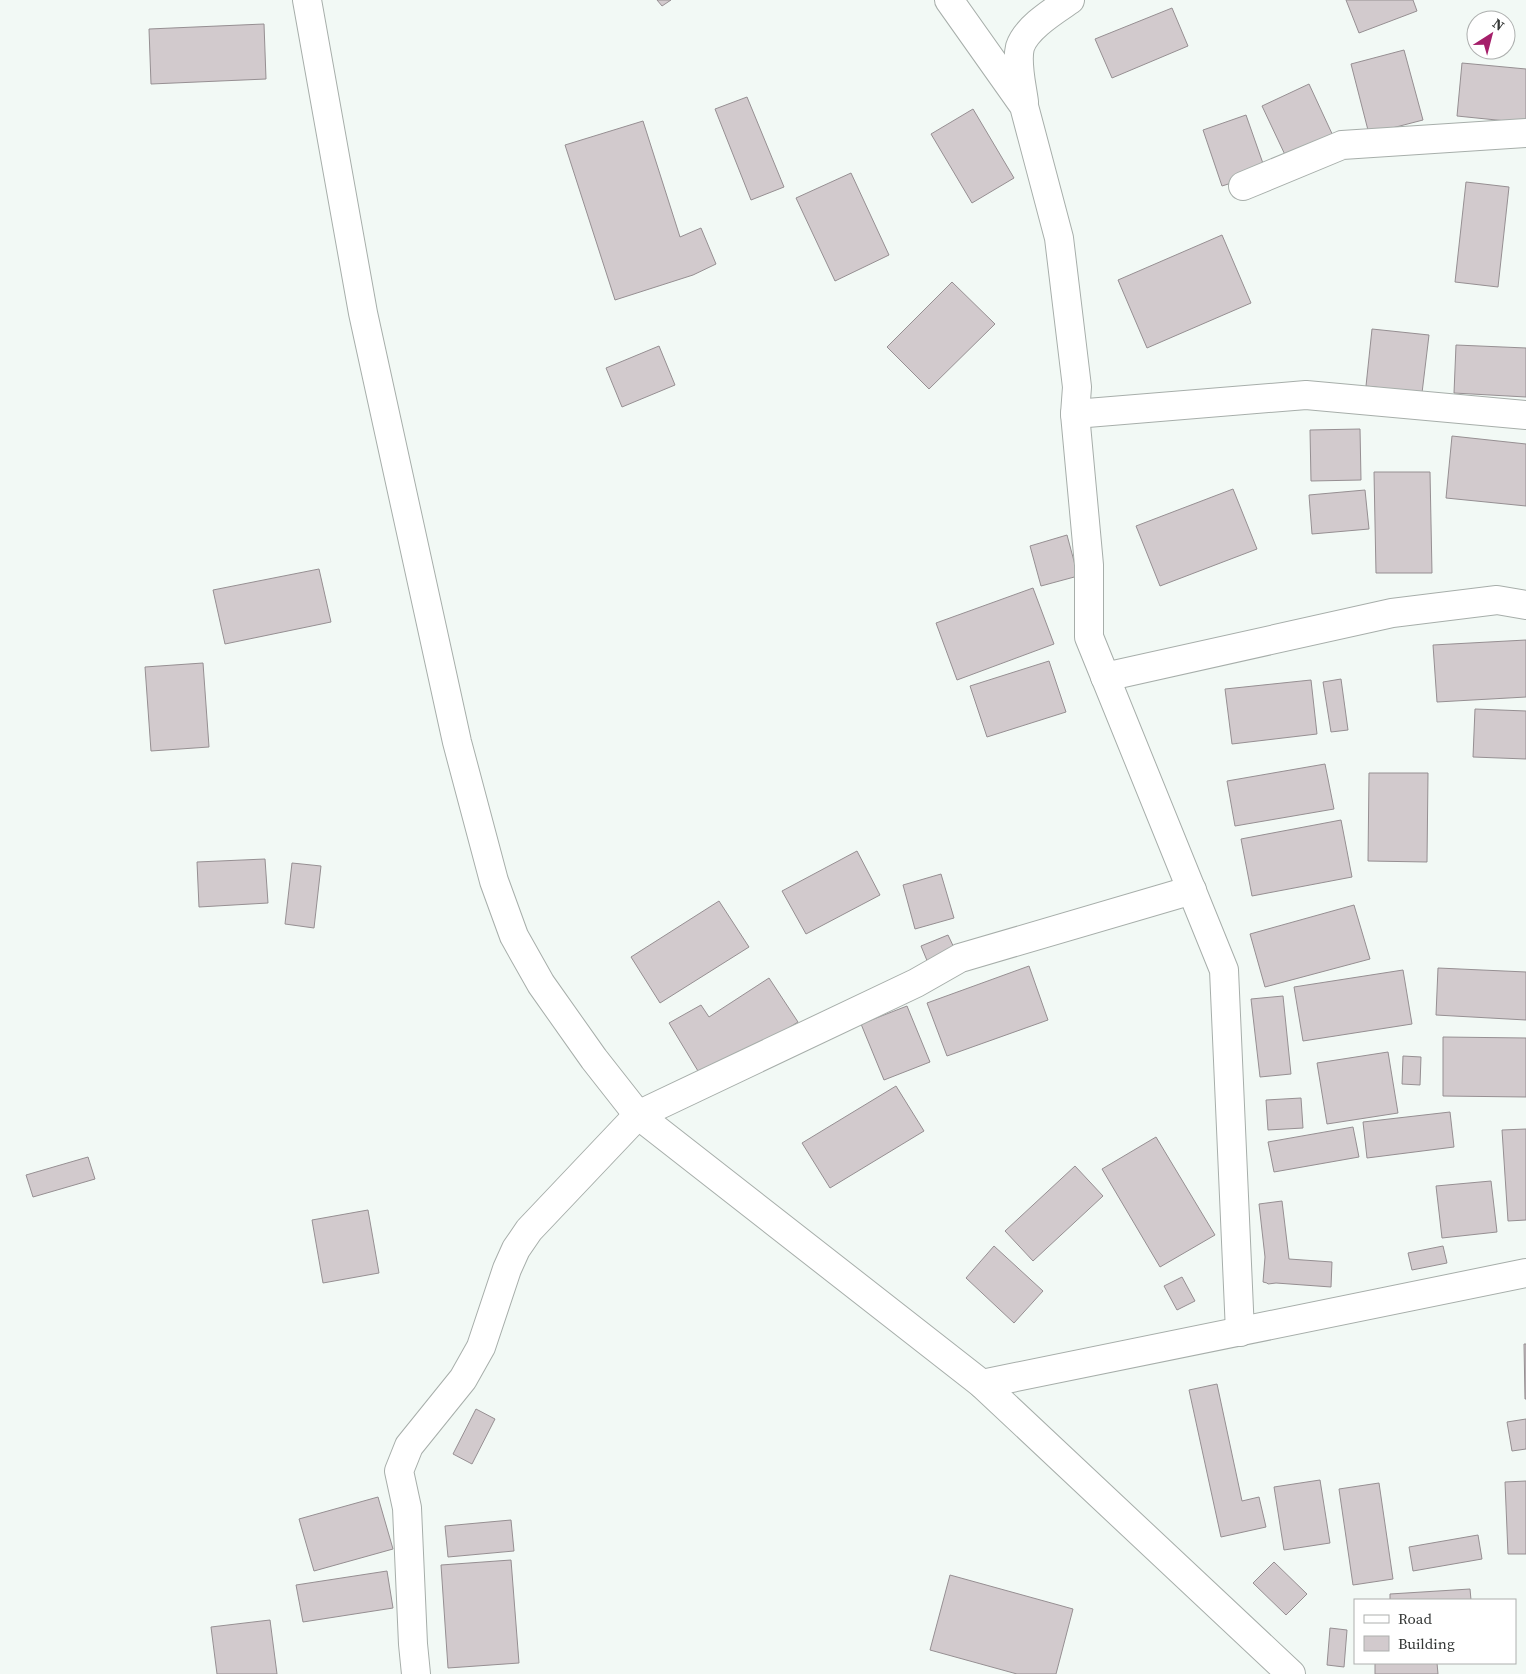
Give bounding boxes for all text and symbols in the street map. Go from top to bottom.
north arrow [1466,10,1516,60]
text: N [1489,13,1509,36]
legend [1354,1599,1516,1664]
text: Road [1398,1608,1432,1629]
text: Building [1398,1633,1455,1654]

